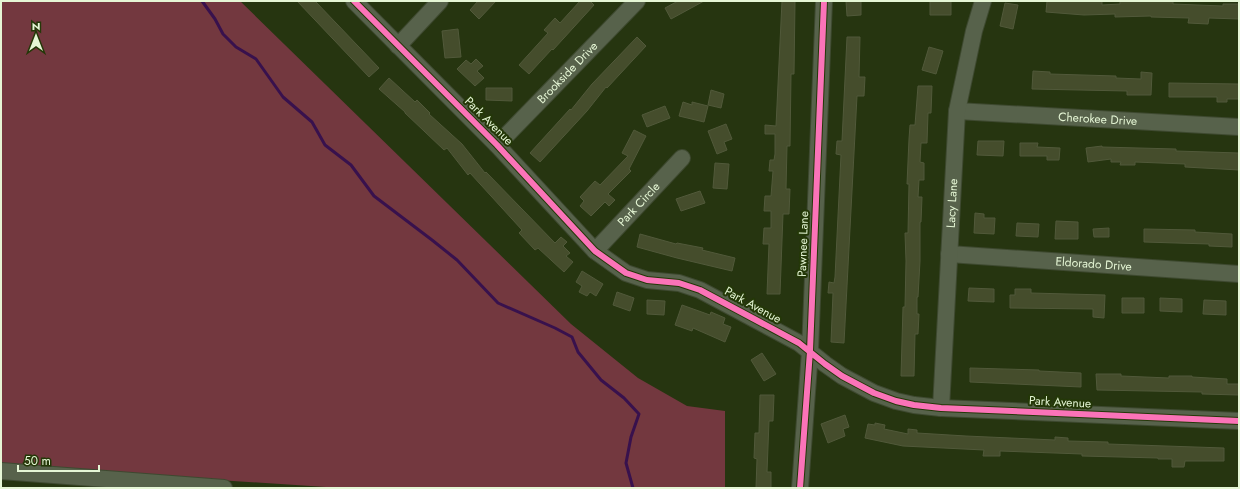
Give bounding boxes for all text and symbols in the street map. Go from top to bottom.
north arrow [16,16,56,56]
text: N [32,18,40,34]
street label: Brookside Drive [533,37,602,108]
street label: Park Avenue [461,93,517,149]
street label: Cherokee Drive [1058,108,1138,130]
street label: Park Circle [613,178,664,230]
street label: Lacy Lane [942,178,962,229]
street label: Pawnee Lane [793,211,813,277]
street label: Eldorado Drive [1055,252,1132,276]
street label: Park Avenue [721,282,785,328]
street label: Park Avenue [1028,391,1092,413]
scale bar [18,447,99,473]
text: 50 m [24,452,51,470]

